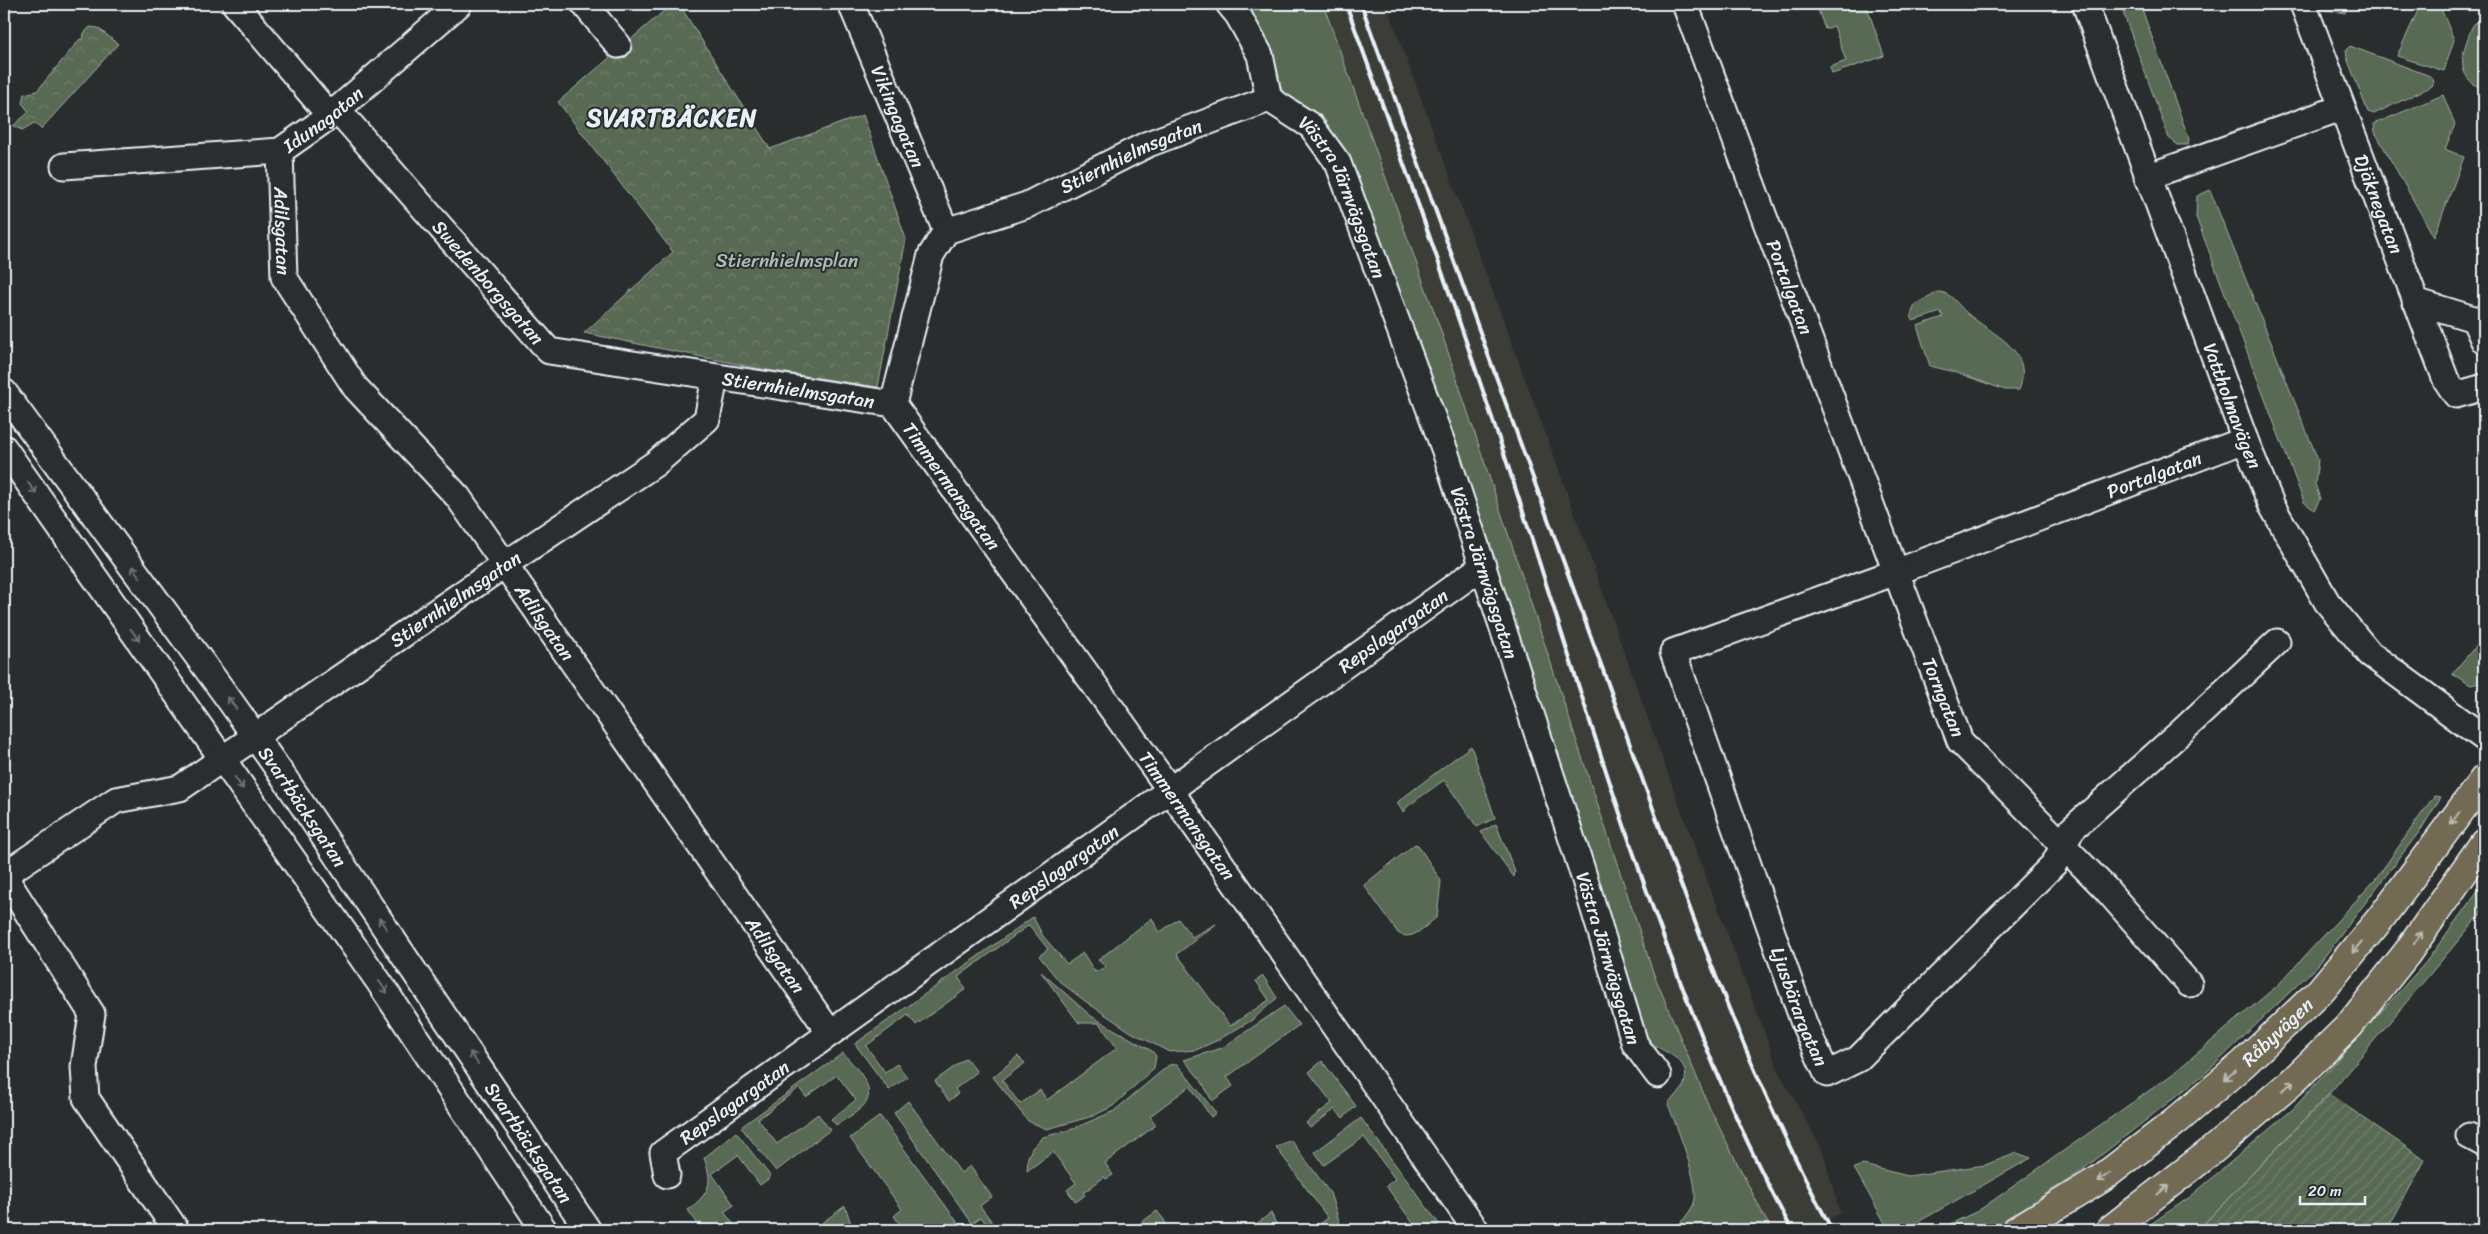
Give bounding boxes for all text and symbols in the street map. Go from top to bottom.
street label: Vikingagatan [861,60,934,173]
street label: Idunagatan [275,78,371,162]
district label: SVARTBÄCKEN [586,97,757,139]
street label: Västra Järnvägsgatan [1292,106,1395,283]
street label: Stiernhielmsgatan [1054,109,1207,203]
street label: Djäknegatan [2345,149,2413,259]
street label: Adilsgatan [264,185,300,276]
street label: Swedenborgsgatan [424,212,553,352]
street label: Portalgatan [1757,235,1823,340]
park label: Stiernhielmsplan [716,244,858,277]
street label: Vattholmavägen [2194,338,2271,474]
street label: Stiernhielmsgatan [720,362,877,418]
street label: Timmermansgatan [894,415,1009,558]
street label: Portalgatan [2102,442,2207,508]
one-way arrow [27,481,37,495]
street label: Västra Järnvägsgatan [1441,482,1528,663]
street label: Stiernhielmsgatan [383,542,528,656]
one-way arrow [131,565,141,579]
street label: Adilsgatan [505,576,583,668]
street label: Repslagargatan [1331,580,1455,682]
one-way arrow [130,628,140,642]
street label: Torngatan [1913,652,1975,742]
one-way arrow [227,697,237,711]
street label: Svartbäcksgatan [249,739,356,874]
street label: Timmermansgatan [1130,744,1244,888]
one-way arrow [233,776,244,789]
one-way arrow [2450,811,2460,825]
street label: Repslagargatan [1002,816,1126,918]
street label: Västra Järnvägsgatan [1566,868,1650,1049]
street label: Adilsgatan [736,909,814,1001]
one-way arrow [378,917,388,931]
one-way arrow [2413,931,2423,945]
one-way arrow [2351,940,2362,953]
street label: Ljusbärargatan [1761,942,1837,1072]
one-way arrow [378,980,388,994]
street label: Råbyvägen [2234,989,2321,1075]
street label: Repslagargatan [672,1051,797,1153]
one-way arrow [469,1052,479,1066]
one-way arrow [2224,1069,2237,1081]
street label: Svartbäcksgatan [476,1075,582,1210]
one-way arrow [2281,1080,2294,1092]
one-way arrow [2097,1171,2111,1182]
scale bar [2300,1174,2366,1206]
text: 20 m [2308,1178,2342,1204]
one-way arrow [2156,1185,2169,1196]

